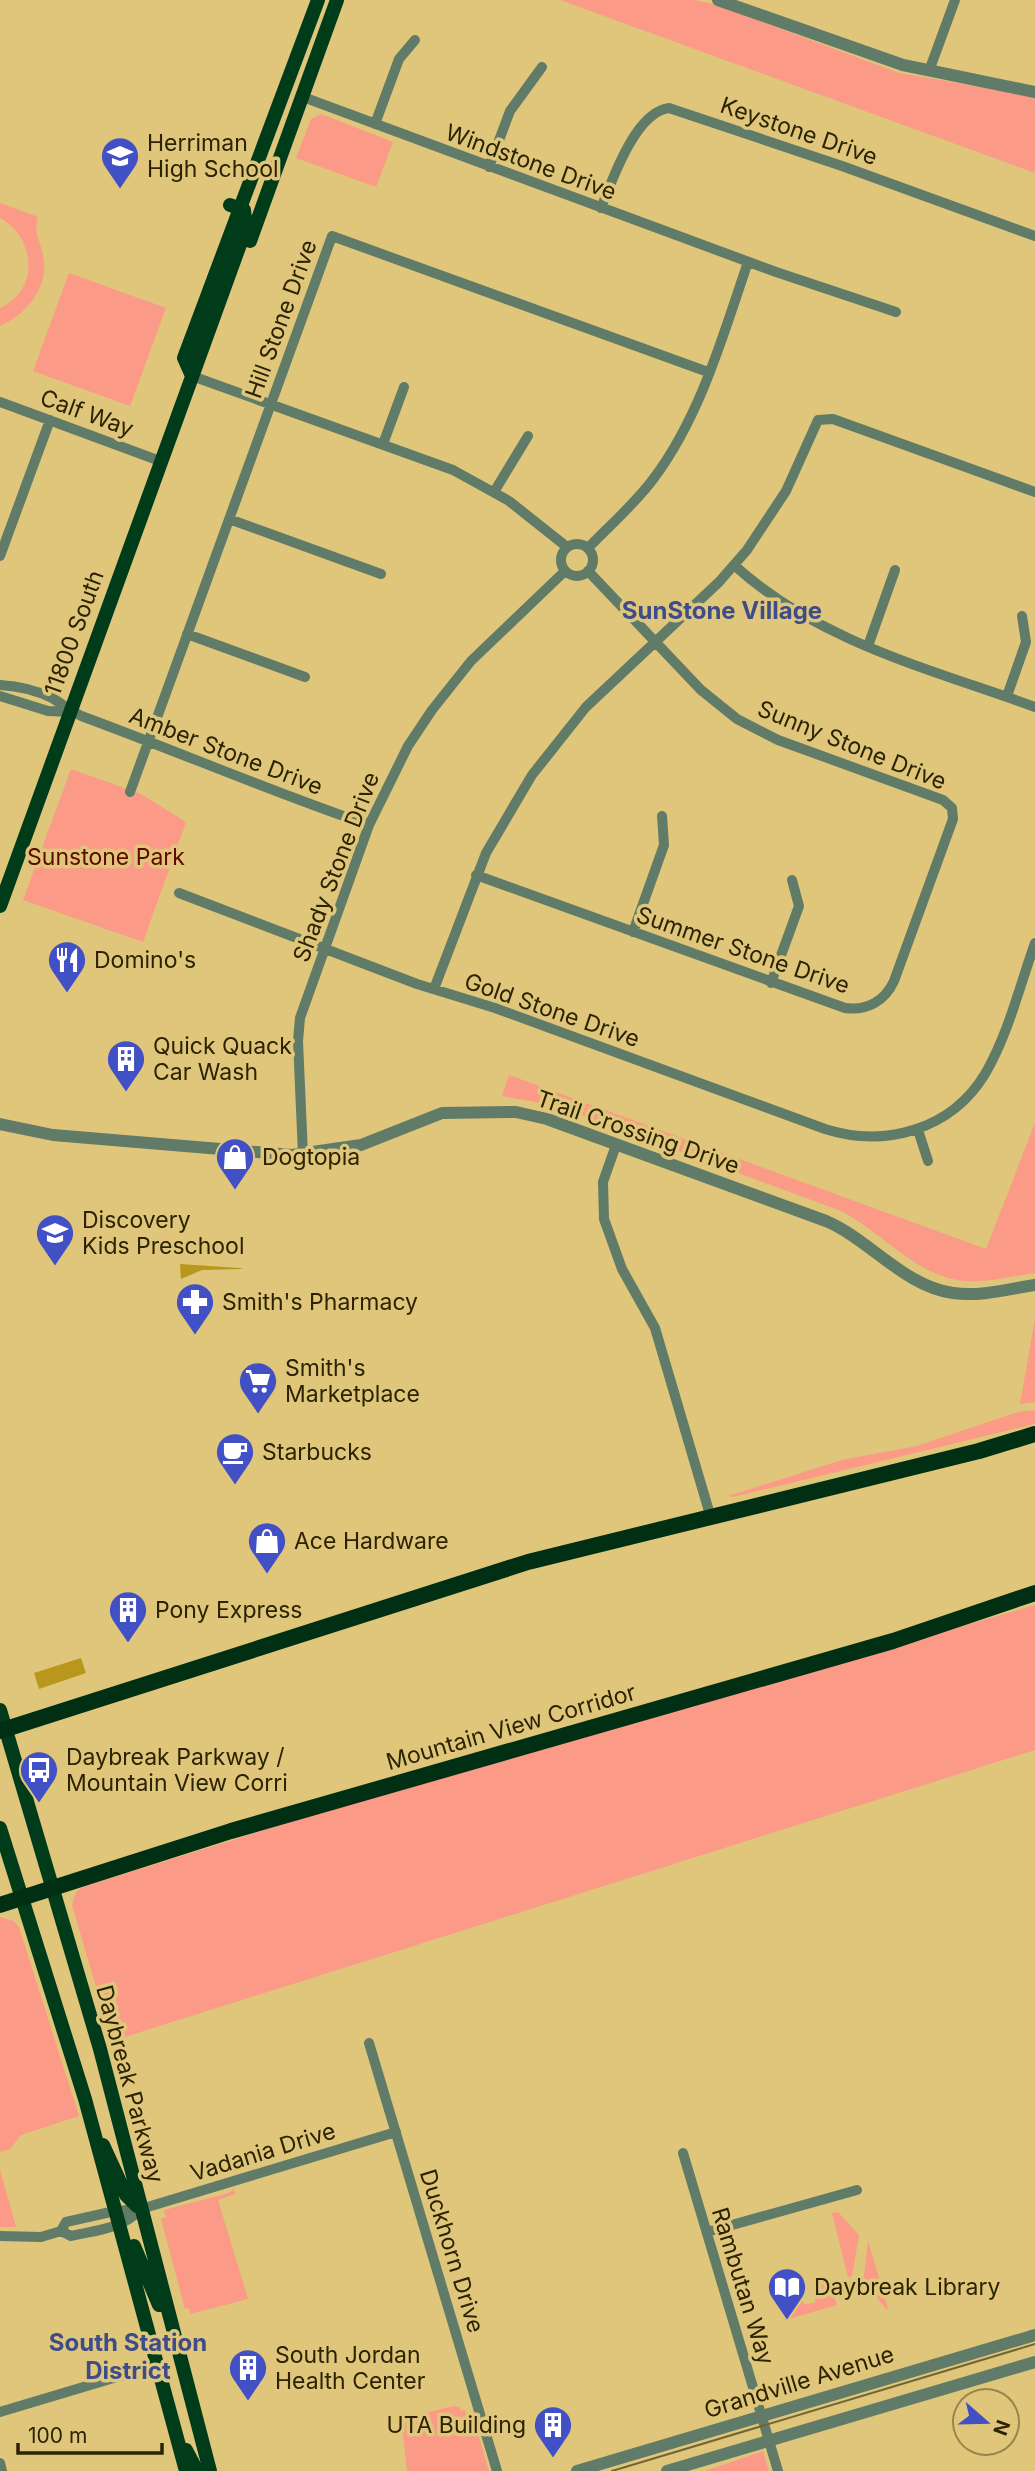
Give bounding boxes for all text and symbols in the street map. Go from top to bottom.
street label: Keystone Drive [717,91,881,171]
street label: Windstone Drive [442,118,620,206]
place label: Herriman High School [147,129,279,183]
school or university icon: Herriman High School [99,135,141,190]
street label: Hill Stone Drive [239,236,323,402]
street label: Calf Way [37,383,138,443]
street label: 11800 South [38,566,110,700]
district label: SunStone Village [622,596,822,625]
street label: Sunny Stone Drive [754,694,950,796]
street label: Amber Stone Drive [125,701,327,801]
street label: Shady Stone Drive [287,768,385,966]
park label: Sunstone Park [27,843,185,871]
street label: Summer Stone Drive [633,900,853,1000]
restaurant icon: Domino's [46,939,88,994]
place label: Domino's [94,946,196,974]
street label: Gold Stone Drive [461,967,643,1053]
place label: Quick Quack Car Wash [153,1032,292,1086]
building icon: Quick Quack Car Wash [105,1038,147,1093]
street label: Trail Crossing Drive [533,1084,743,1180]
shop icon: Dogtopia [214,1136,256,1191]
place label: Dogtopia [262,1143,360,1171]
place label: Discovery Kids Preschool [82,1206,244,1260]
school or university icon: Discovery Kids Preschool [34,1212,76,1267]
pharmacy icon: Smith's Pharmacy [174,1281,216,1336]
place label: Smith's Pharmacy [222,1288,418,1316]
place label: Smith's Marketplace [285,1354,420,1408]
supermarket icon: Smith's Marketplace [237,1360,279,1415]
cafe icon: Starbucks [214,1431,256,1486]
place label: Starbucks [262,1438,372,1466]
shop icon: Ace Hardware [246,1520,288,1575]
place label: Ace Hardware [294,1527,449,1555]
building icon: Pony Express [107,1589,149,1644]
place label: Pony Express [155,1596,302,1624]
street label: Mountain View Corridor [383,1678,639,1776]
place label: Daybreak Parkway / Mountain View Corri [66,1743,288,1797]
bus stop icon: Daybreak Parkway / Mountain View Corri [18,1749,60,1804]
street label: Daybreak Parkway [90,1982,170,2186]
street label: Vadania Drive [187,2117,339,2187]
street label: Duckhorn Drive [414,2166,490,2336]
street label: Rambutan Way [706,2204,780,2368]
library icon: Daybreak Library [766,2266,808,2321]
place label: Daybreak Library [814,2273,1000,2301]
district label: South Station District [49,2328,207,2385]
street label: Grandville Avenue [701,2340,897,2424]
place label: South Jordan Health Center [275,2341,426,2395]
building icon: South Jordan Health Center [227,2347,269,2402]
north arrow [951,2387,1021,2457]
building icon: UTA Building [532,2404,574,2459]
place label: UTA Building [387,2411,526,2439]
scale bar [18,2412,161,2456]
text: N [988,2417,1015,2438]
text: 100 m [28,2423,87,2448]

